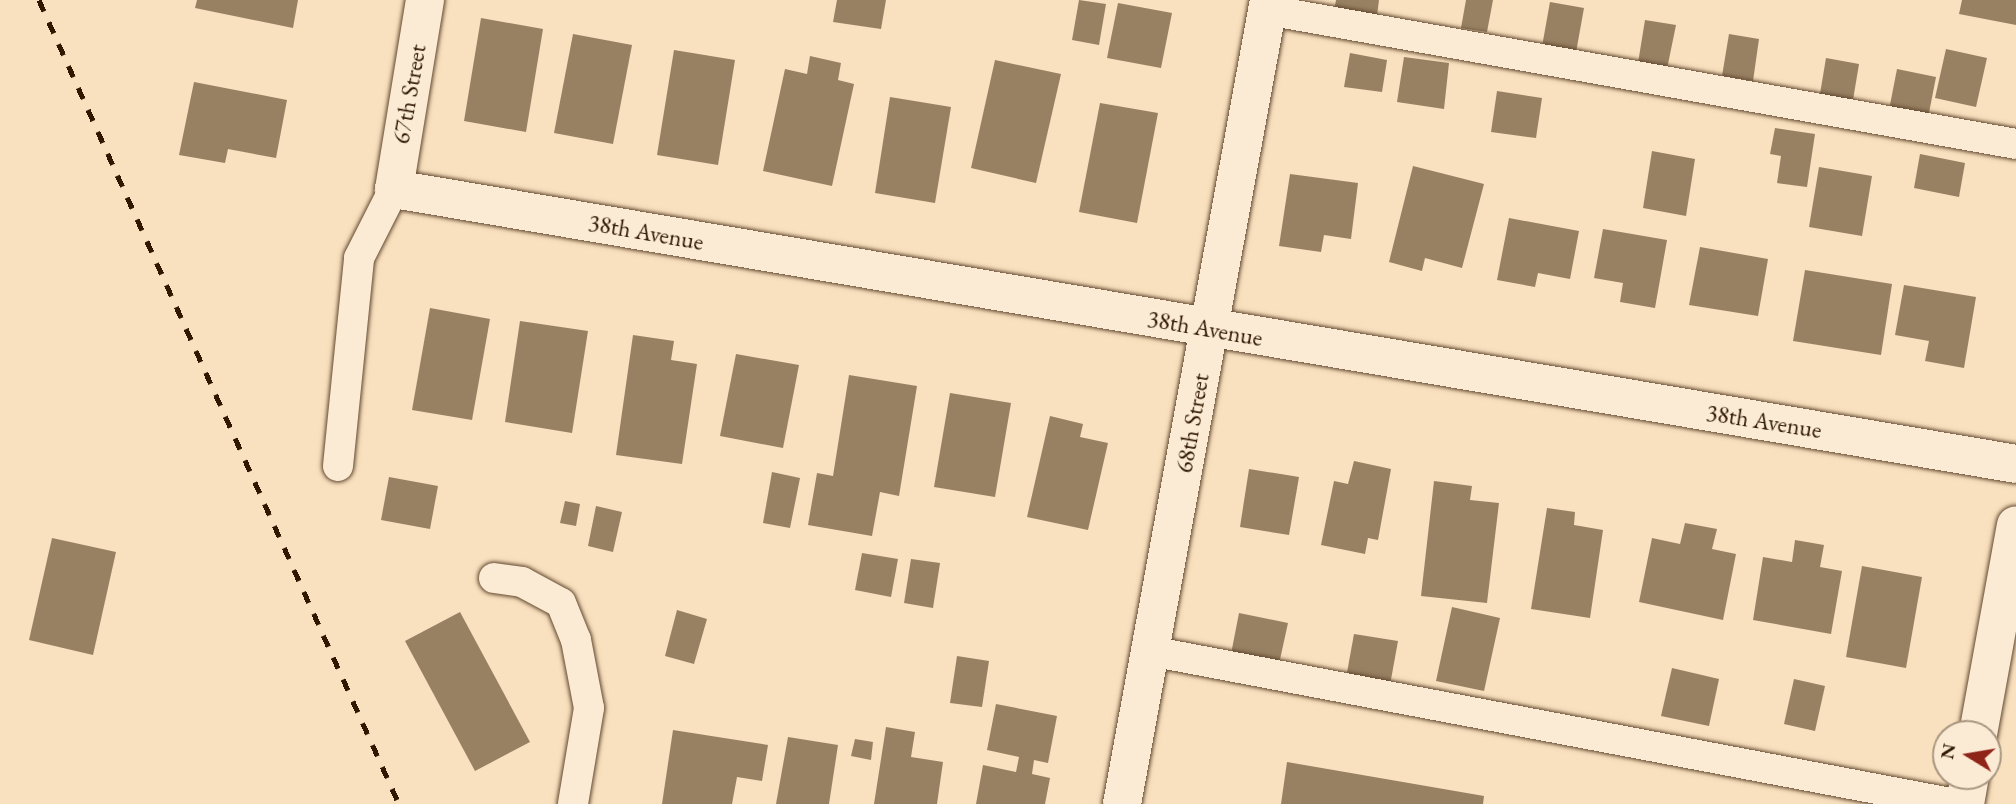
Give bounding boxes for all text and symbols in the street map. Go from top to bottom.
street label: 67th Street [386,42,432,146]
street label: 38th Avenue [586,208,706,256]
street label: 38th Avenue [1145,304,1265,352]
street label: 68th Street [1169,371,1215,475]
street label: 38th Avenue [1704,398,1824,444]
north arrow [1932,720,2002,790]
text: N [1934,741,1962,761]

